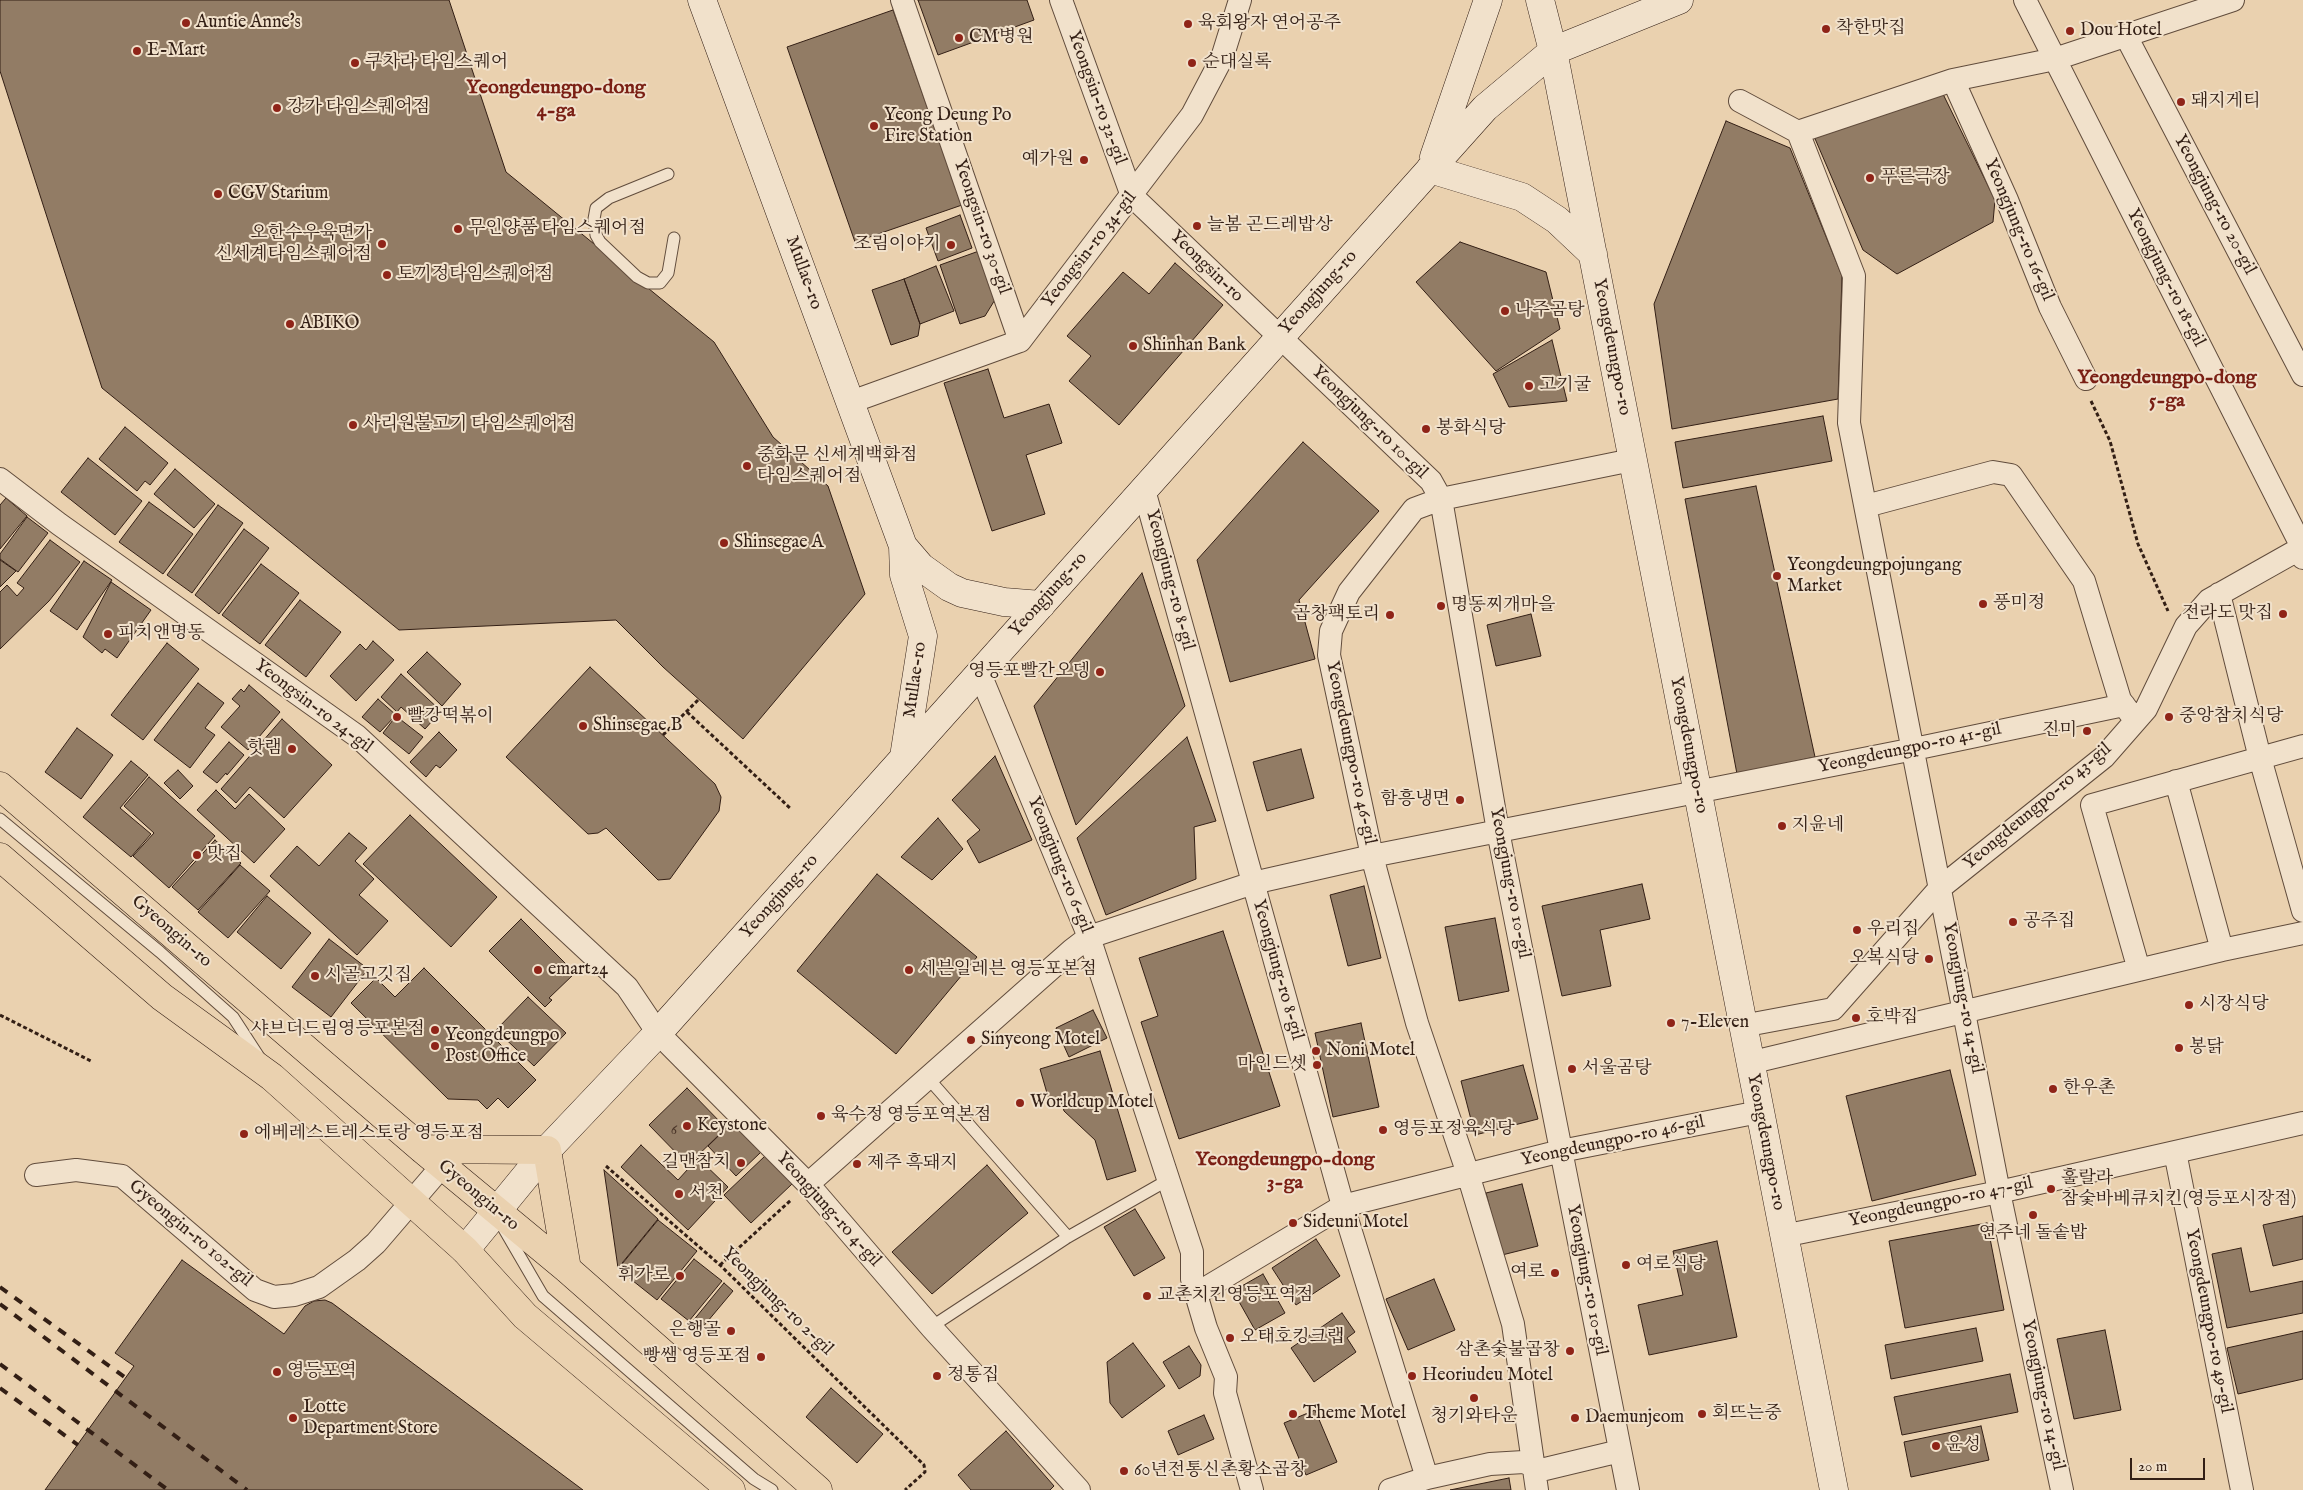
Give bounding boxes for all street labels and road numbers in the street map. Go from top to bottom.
street label: Yeongsin-ro 32-gil [1062,28,1130,168]
street label: Yeongjung-ro 20-gil [2168,131,2260,279]
street label: Yeongjung-ro 16-gil [1978,156,2058,304]
street label: Yeongsin-ro 30-gil [948,157,1014,297]
street label: Yeongsin-ro 34-gil [1038,188,1142,312]
street label: Yeongjung-ro 18-gil [2121,205,2209,351]
street label: Yeongsin-ro [1165,227,1247,307]
street label: Mullae-ro [780,233,826,313]
street label: Yeongjung-ro [1275,246,1363,340]
street label: Yeongdeungpo-ro [1587,277,1635,417]
street label: Yeongjung-ro 10-gil [1306,362,1432,484]
street label: Yeongjung-ro 8-gil [1140,507,1198,653]
street label: Yeongjung-ro [1005,548,1093,642]
street label: Mullae-ro [900,641,932,719]
street label: Yeongsin-ro 24-gil [249,655,377,759]
street label: Yeongdeungpo-ro 46-gil [1320,659,1380,847]
street label: Yeongdeungpo-ro [1664,675,1712,815]
street label: Yeongdeungpo-ro 41-gil [1817,719,2003,779]
street label: Yeongdeungpo-ro 43-gil [1960,739,2116,875]
street label: Yeongjung-ro 6-gil [1022,793,1096,937]
street label: Yeongjung-ro 10-gil [1484,806,1534,960]
street label: Yeongjung-ro [736,850,824,944]
street label: Gyeongin-ro [126,891,216,973]
street label: Yeongjung-ro 8-gil [1247,897,1307,1043]
street label: Yeongjung-ro 14-gil [1937,921,1987,1075]
street label: Yeongdeungpo-ro [1741,1072,1789,1212]
street label: Yeongdeungpo-ro 46-gil [1519,1112,1707,1172]
street label: Yeongjung-ro 4-gil [771,1148,885,1272]
street label: Gyeongin-ro [433,1156,523,1236]
street label: Yeongdeungpo-ro 47-gil [1847,1173,2035,1233]
street label: Gyeongin-ro 102-gil [124,1176,256,1292]
street label: Yeongjung-ro 10-gil [1561,1203,1611,1357]
street label: Yeongdeungpo-ro 49-gil [2180,1227,2236,1415]
street label: Yeongjung-ro 2-gil [717,1243,837,1361]
street label: Yeongjung-ro 14-gil [2015,1318,2069,1472]

